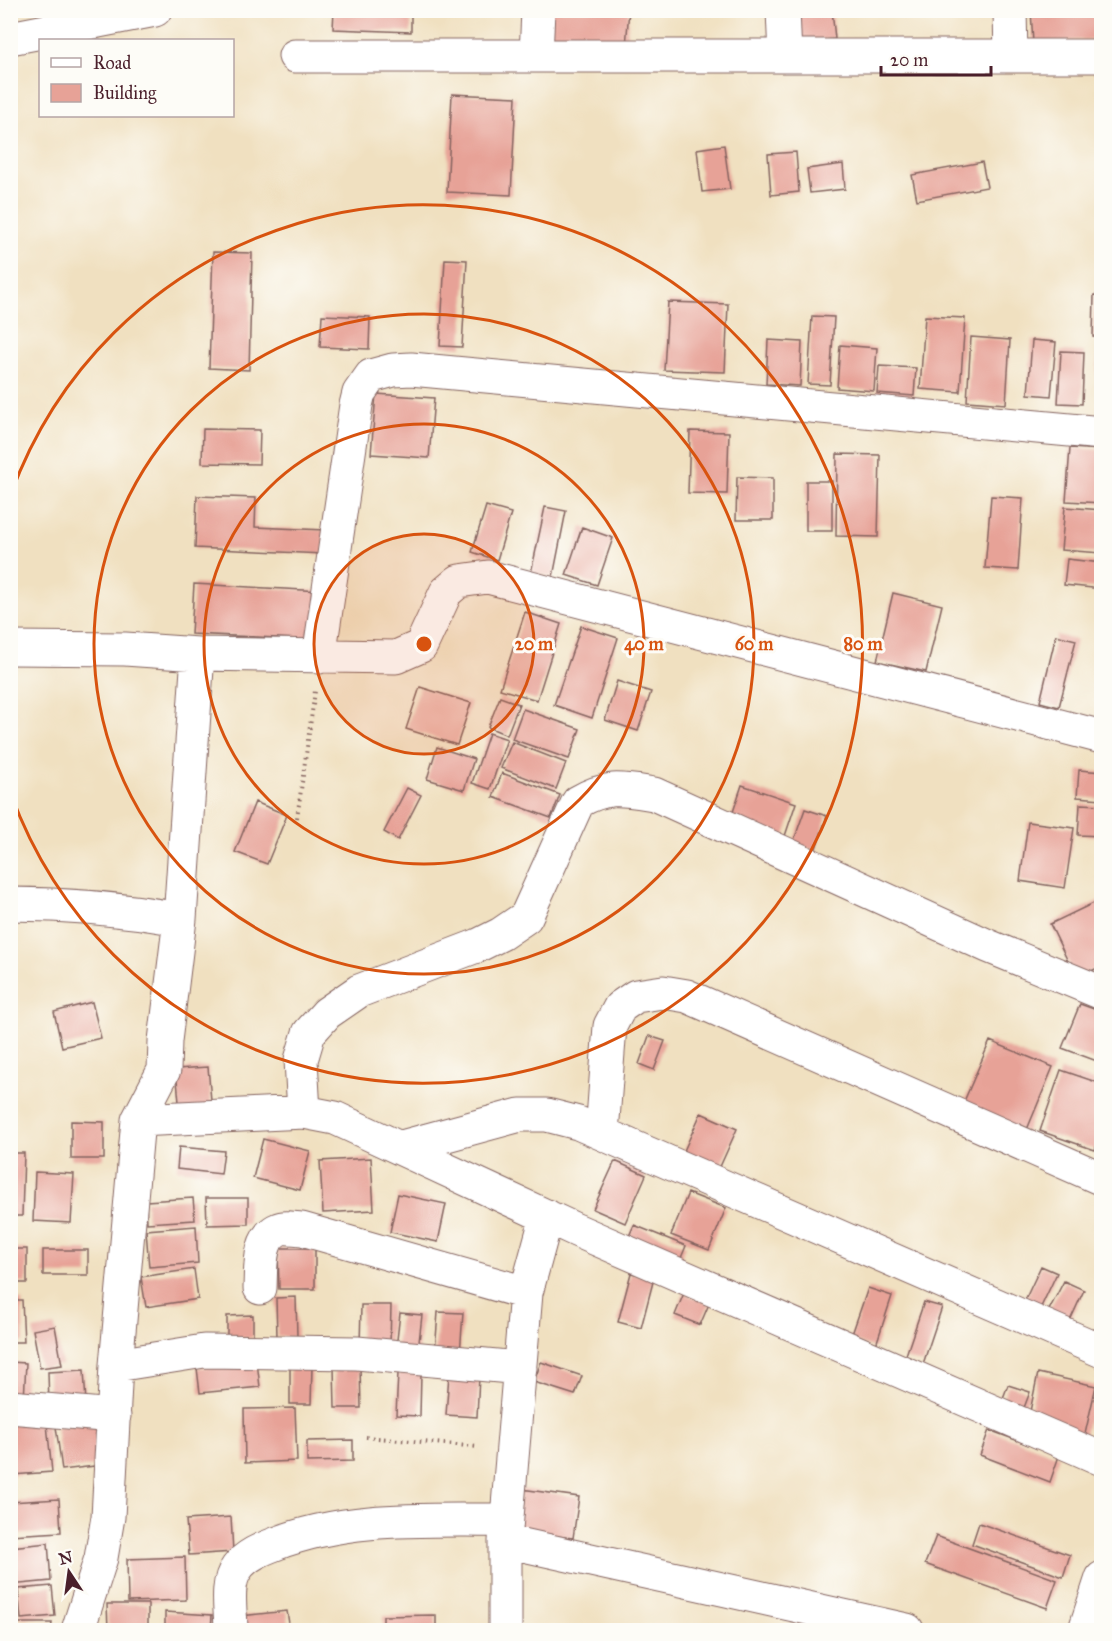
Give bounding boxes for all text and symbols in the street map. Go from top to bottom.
legend [39,39,234,117]
scale bar [881,39,990,77]
text: 20 m [890,49,928,71]
text: Road [93,52,131,74]
text: Building [93,82,157,105]
text: 20 m [515,633,554,655]
text: 40 m [624,633,665,656]
text: 60 m [735,633,774,655]
text: 80 m [843,633,883,655]
centre of rings [414,634,434,654]
north arrow [39,1542,99,1602]
text: N [57,1547,75,1569]

